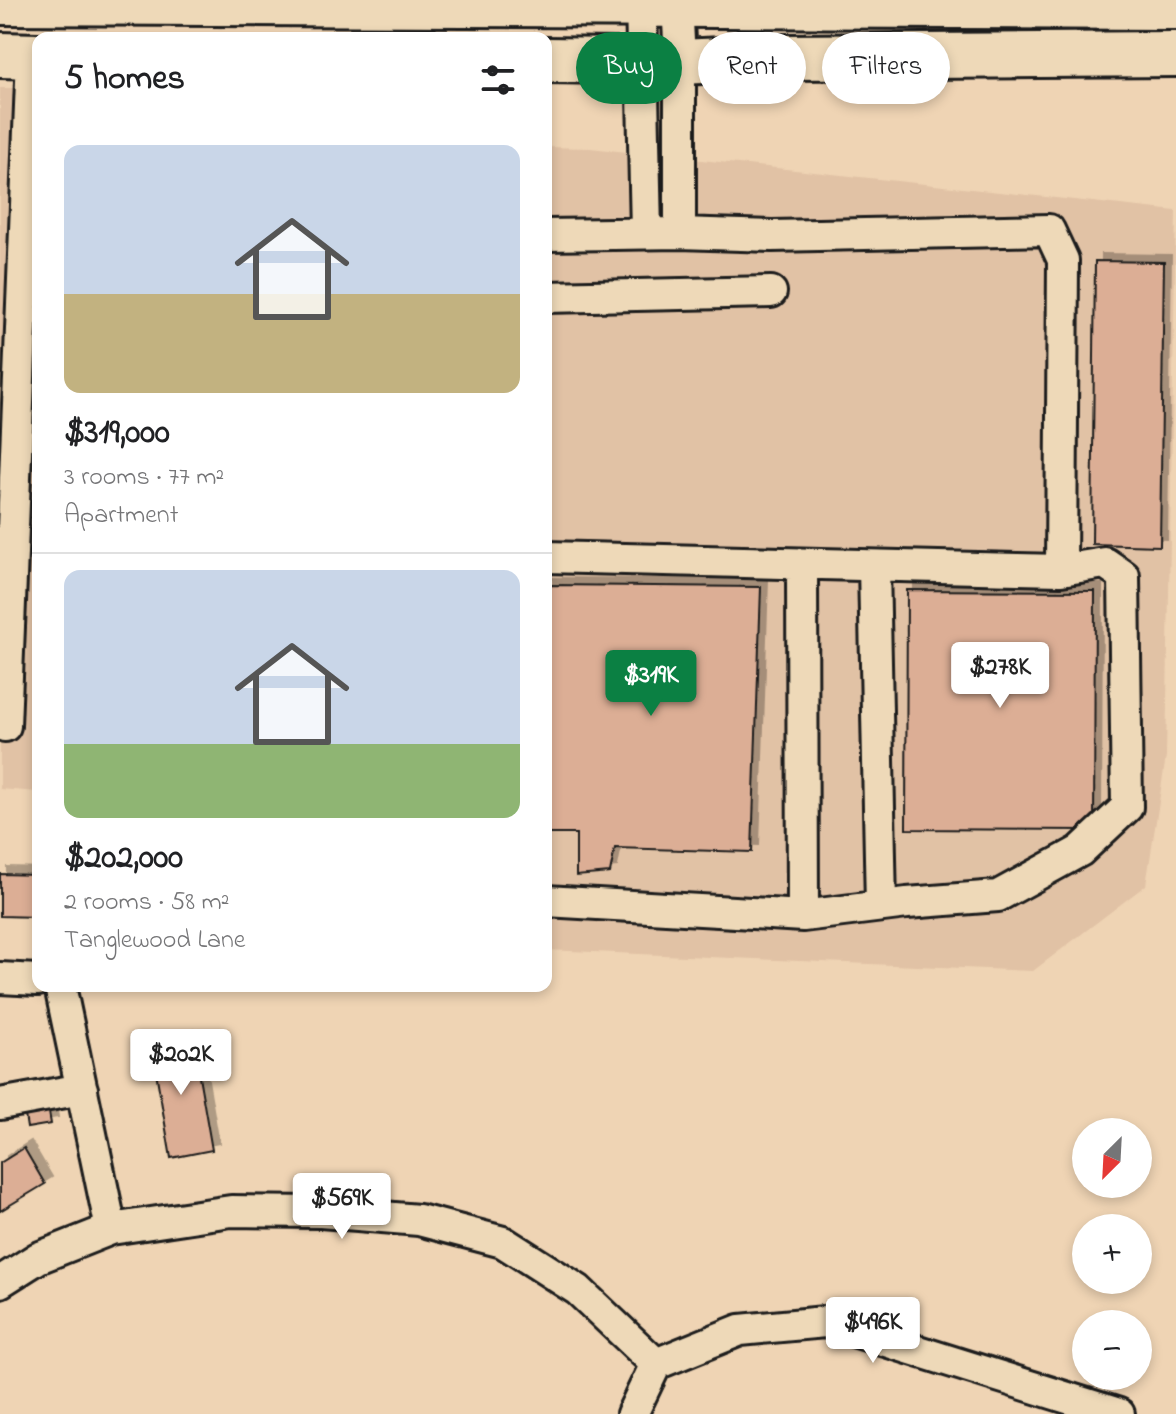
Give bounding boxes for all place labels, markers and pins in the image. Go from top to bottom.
pin: $278K [944,642,1056,710]
pin: $319K [595,650,707,718]
pin: $202K [125,1029,237,1097]
pin: $569K [286,1173,398,1241]
pin: $496K [817,1297,929,1365]

